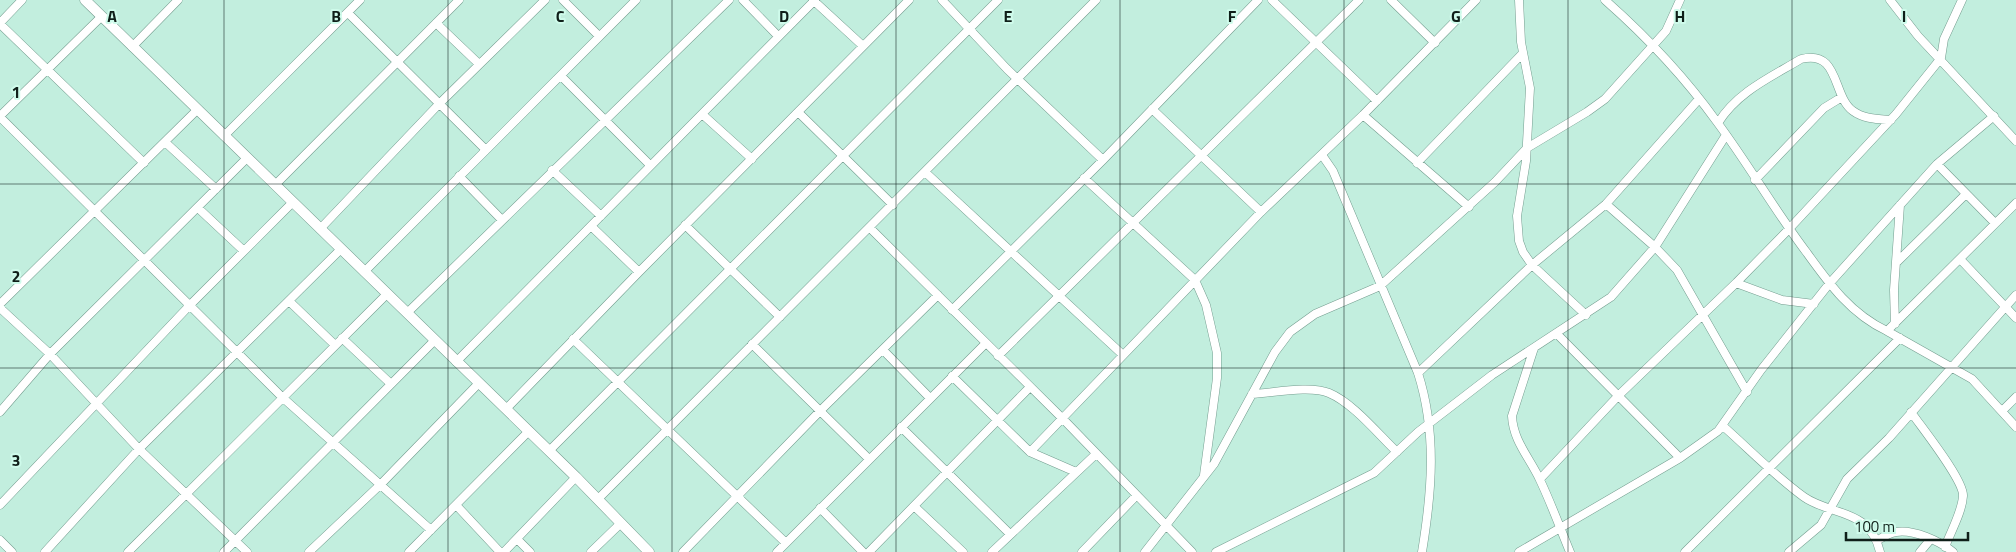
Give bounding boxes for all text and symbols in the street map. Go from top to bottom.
text: A [107,4,117,28]
text: B [331,4,341,28]
text: C [556,4,565,28]
text: D [779,4,789,28]
text: E [1004,4,1013,28]
text: F [1228,4,1237,28]
text: G [1451,4,1461,28]
text: H [1675,4,1685,28]
text: I [1902,4,1906,28]
text: 1 [12,80,20,104]
text: 2 [12,264,20,288]
text: 3 [12,448,20,472]
scale bar [1846,510,1968,542]
text: 100 m [1854,515,1895,538]

